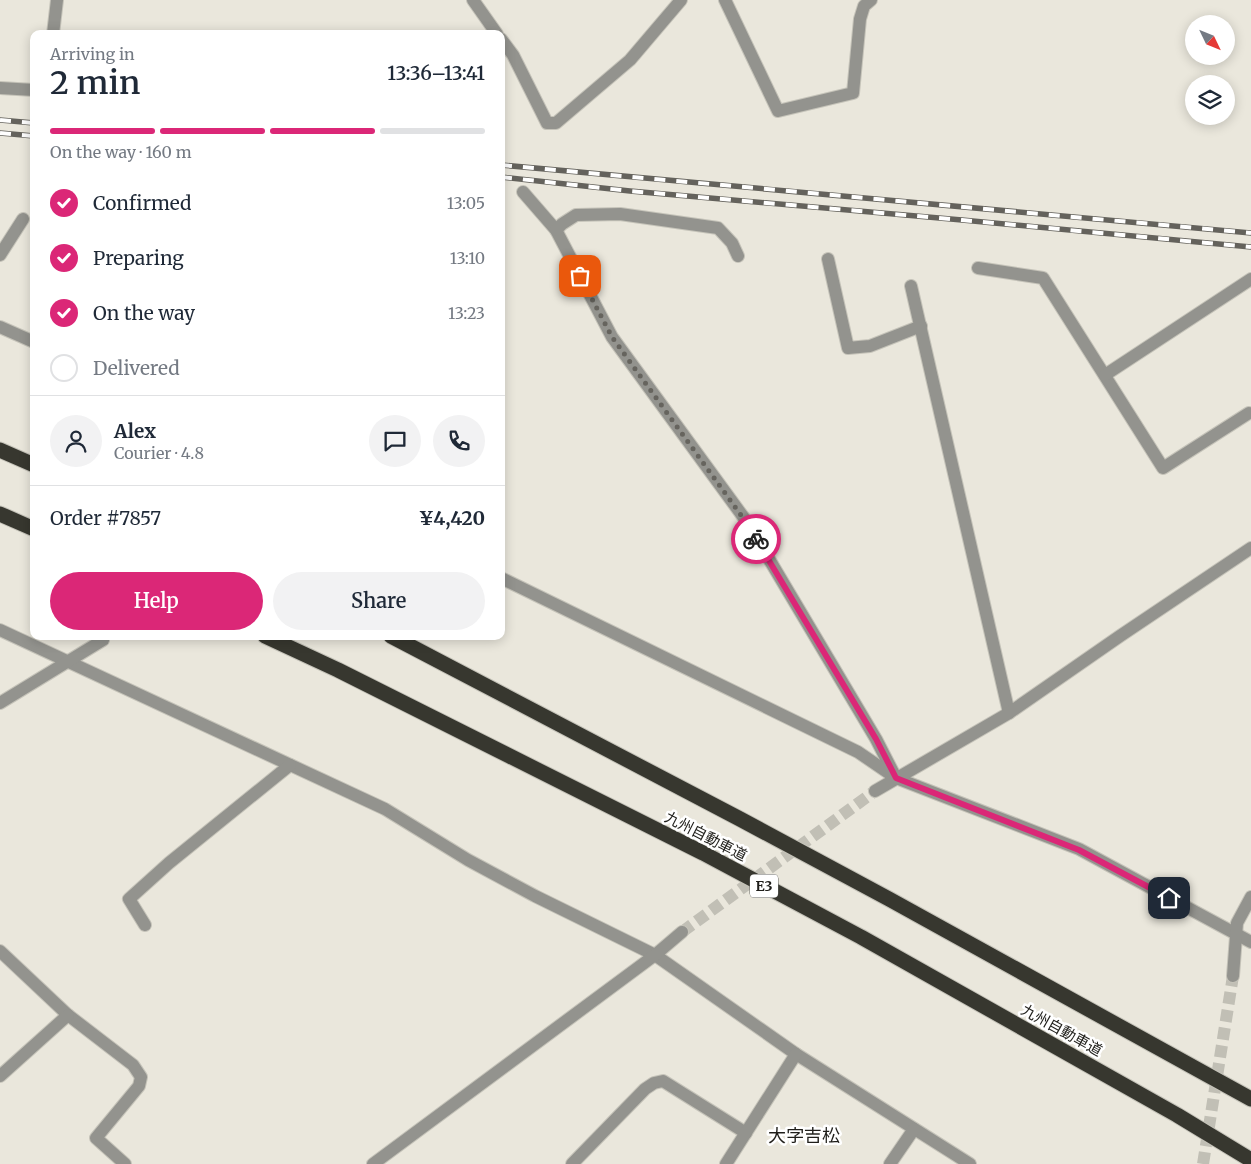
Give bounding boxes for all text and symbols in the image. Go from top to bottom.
north arrow [1185,15,1235,65]
map controls [1185,15,1235,125]
text: Arriving in [50,44,135,64]
text: 13:36–13:41 [387,61,485,85]
text: 2 min [50,63,140,103]
button: layers [1185,75,1235,125]
text: On the way · 160 m [50,142,192,162]
icon: check [50,189,78,217]
text: Confirmed [93,191,191,215]
text: 13:05 [447,193,485,213]
icon: check [50,244,78,272]
text: Preparing [93,246,184,270]
text: 13:10 [450,248,485,268]
pin [559,255,601,297]
icon: bag [566,262,594,290]
icon: check [50,299,78,327]
text: On the way [93,301,195,325]
text: 13:23 [448,303,485,323]
text: Delivered [93,356,180,380]
button: person [50,415,102,467]
button: chat [369,415,421,467]
button: phone [433,415,485,467]
text: Alex [114,419,156,443]
text: Courier · 4.8 [114,443,204,463]
text: Order #7857 [50,506,161,530]
text: ¥4,420 [419,506,485,530]
courier [731,514,781,564]
icon: bike [742,525,770,553]
button: Help [50,572,263,630]
button: Share [273,572,485,630]
street label: 九州自動車道 [662,807,750,865]
road number: E3 [750,874,778,898]
pin [1148,877,1190,919]
icon: home [1155,884,1183,912]
street label: 九州自動車道 [1018,1000,1106,1060]
district label: 大字吉松 [768,1124,840,1147]

